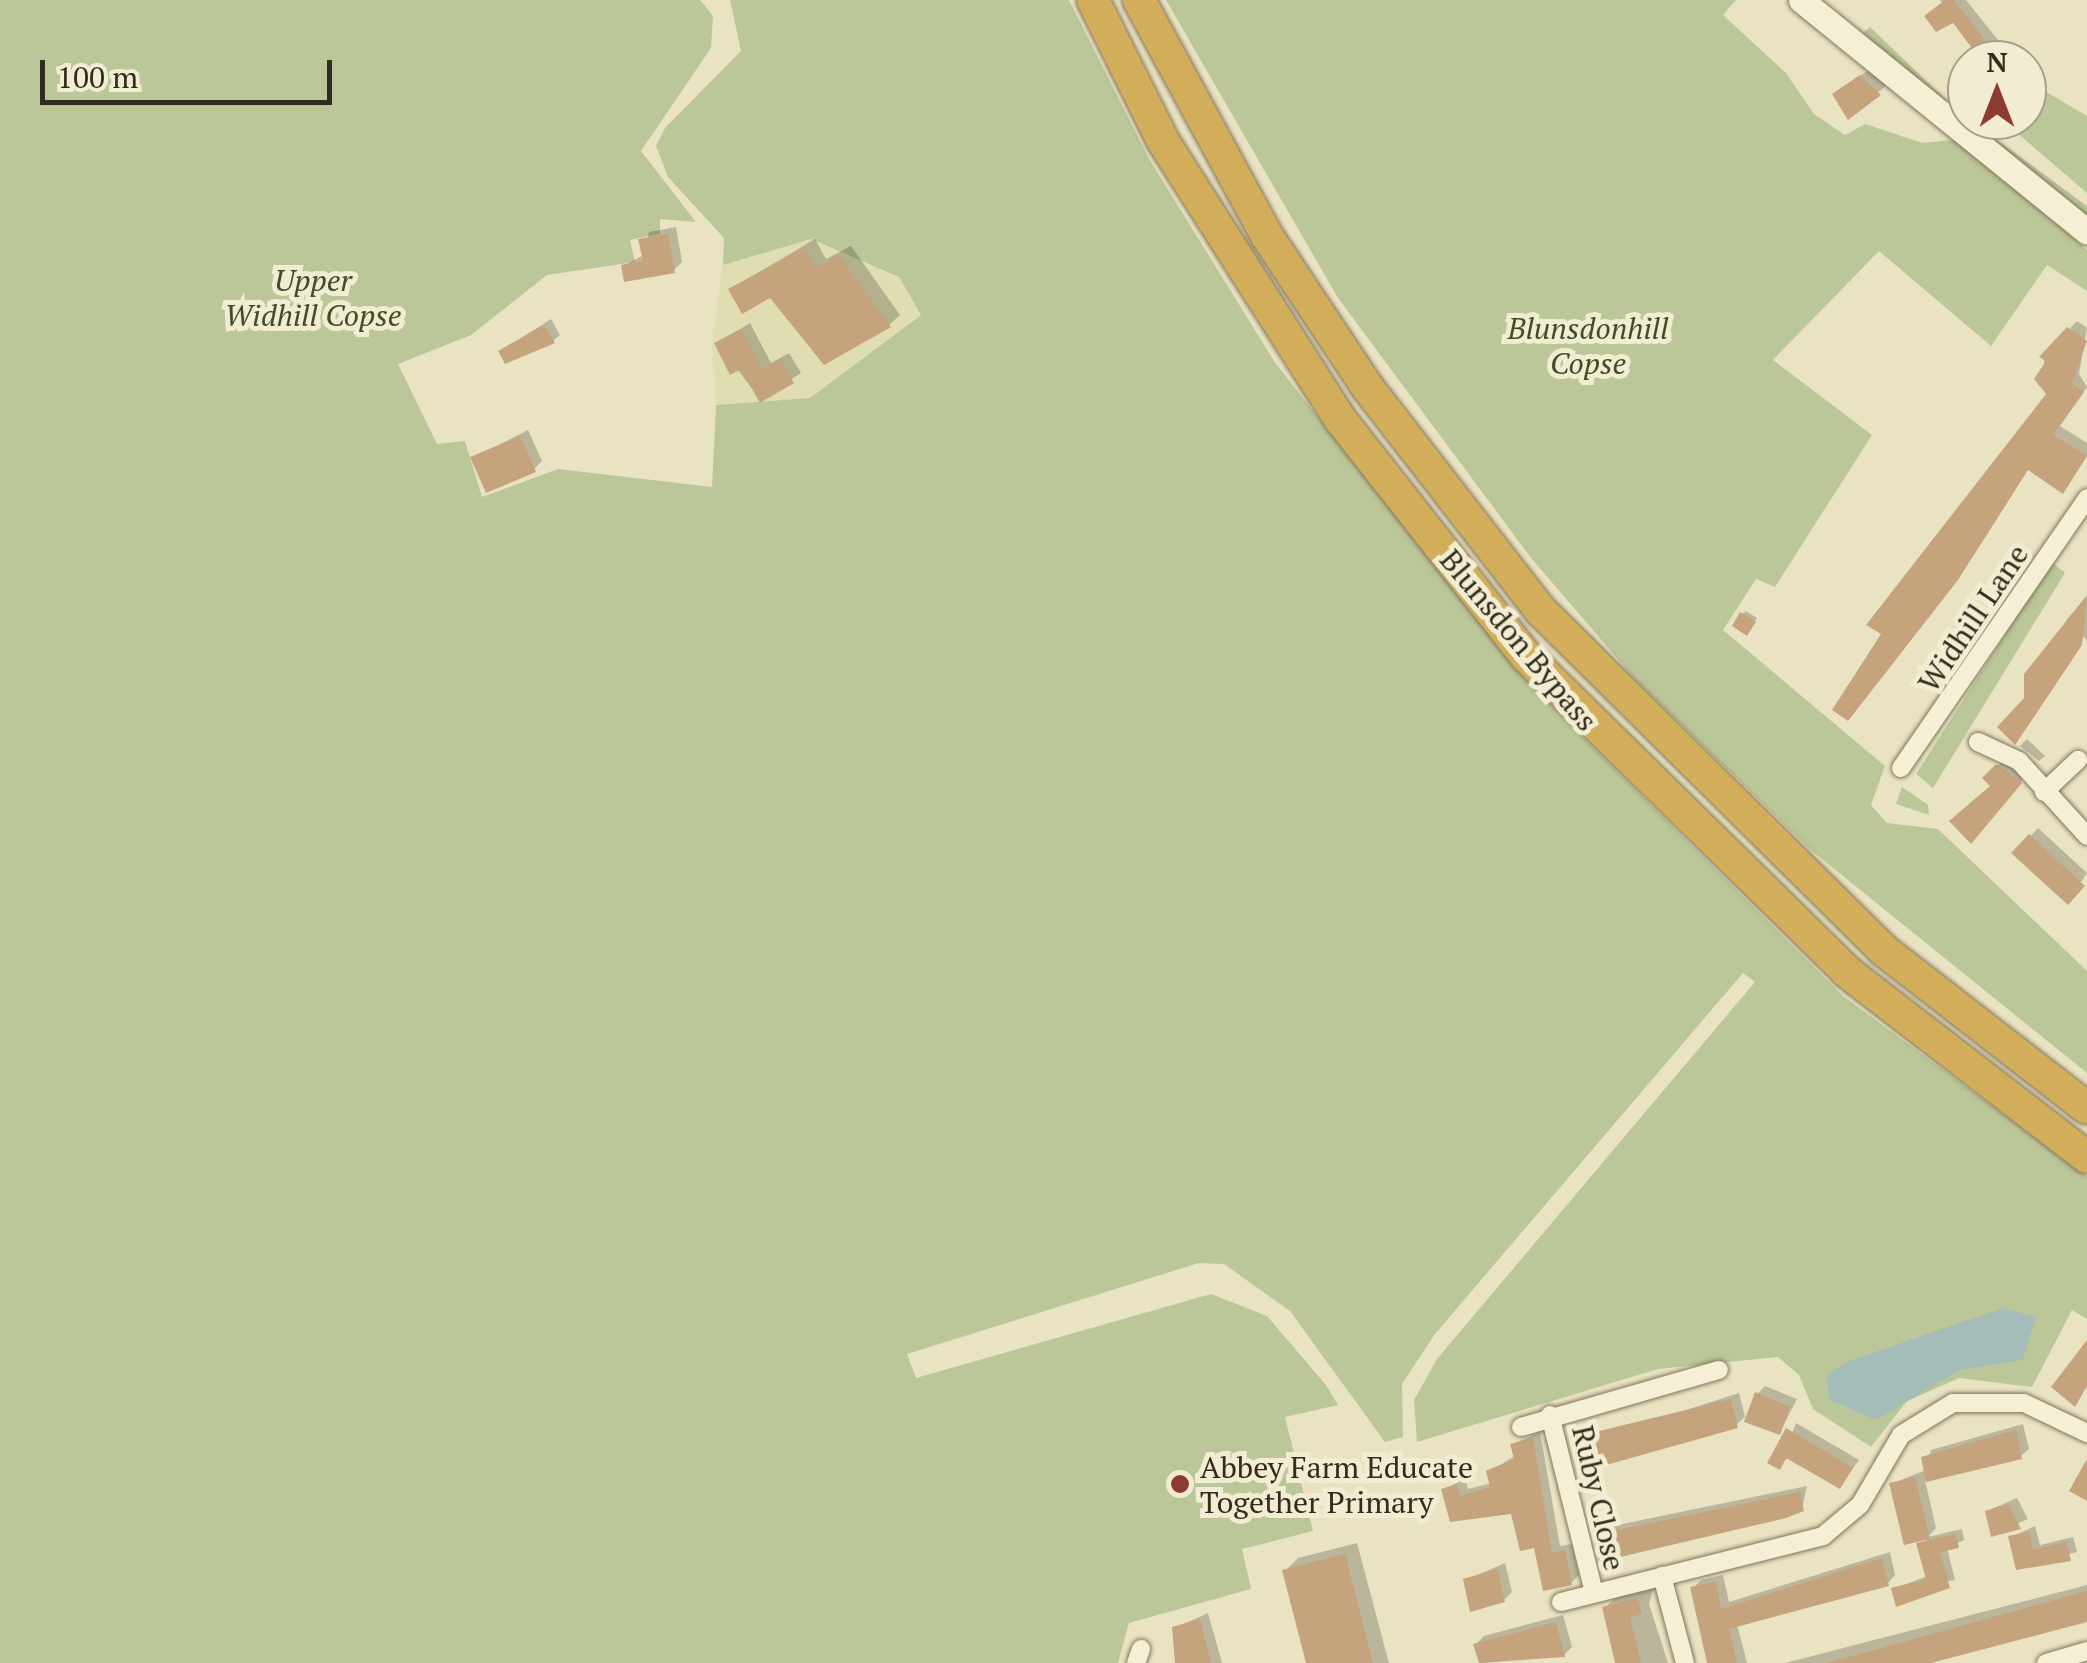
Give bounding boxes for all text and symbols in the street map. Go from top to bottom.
scale bar [45,40,338,102]
north arrow [1947,40,2047,140]
text: N [1986,43,2008,80]
text: 100 m [57,57,138,97]
park label: Upper Widhill Copse [225,262,401,332]
park label: Blunsdonhill Copse [1508,310,1668,380]
street label: Widhill Lane [1910,537,2036,699]
street label: Blunsdon Bypass [1433,542,1605,738]
street label: Ruby Close [1565,1422,1633,1574]
place label: Abbey Farm Educate Together Primary [1200,1449,1473,1520]
marker: Abbey Farm Educate Together Primary [1169,1473,1191,1495]

